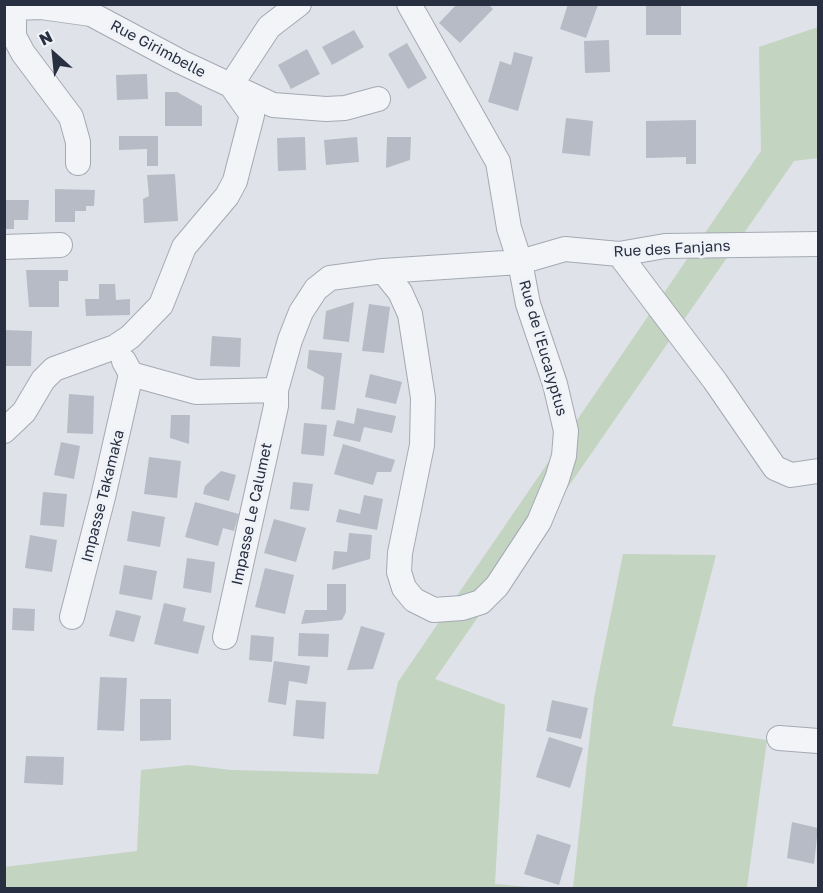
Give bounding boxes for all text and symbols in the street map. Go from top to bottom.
street label: Rue Girimbelle [107,16,209,82]
north arrow [24,24,84,84]
text: N [36,26,56,50]
street label: Rue des Fanjans [613,237,731,261]
street label: Rue de l'Eucalyptus [515,278,571,418]
street label: Impasse Takamaka [78,428,128,564]
street label: Impasse Le Calumet [228,441,276,587]

